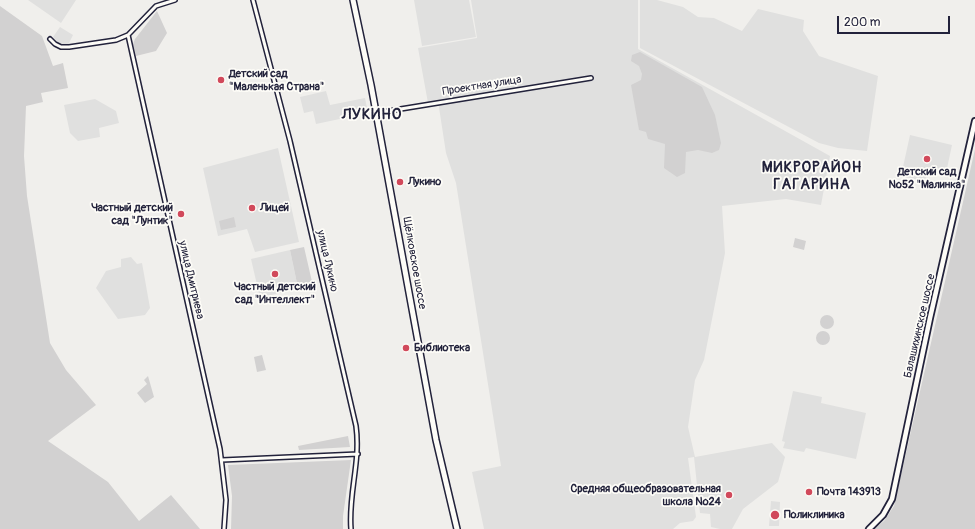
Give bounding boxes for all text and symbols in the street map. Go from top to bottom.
scale bar [839,8,952,34]
text: 200 m [844,15,880,30]
place label: Детский сад "Маленькая Страна" [229,67,324,93]
street label: Проектная улица [442,73,522,99]
marker: Детский сад "Маленькая Страна" [216,75,226,85]
district label: ЛУКИНО [342,106,402,124]
marker: Детский сад №52 "Малинка" [922,154,932,164]
district label: МИКРОРАЙОН ГАГАРИНА [762,159,862,194]
place label: Детский сад №52 "Малинка" [889,165,965,191]
place label: Лукино [408,175,441,189]
marker: Лукино [395,177,405,187]
place label: Частный детский сад "Лунтик" [91,201,173,227]
place label: Лицей [260,201,289,215]
marker: Лицей [247,203,257,213]
marker: Частный детский сад "Лунтик" [176,209,186,219]
street label: Щёлковское шоссе [399,216,429,310]
street label: улица Лукино [313,229,341,293]
street label: улица Дмитриева [176,240,206,320]
marker: Частный детский сад "Интеллект" [270,269,280,279]
street label: Балашихинское шоссе [902,273,938,379]
place label: Частный детский сад "Интеллект" [234,280,316,306]
place label: Библиотека [414,341,470,355]
marker: Библиотека [401,343,411,353]
place label: Средняя общеобразовательная школа №24 [570,482,721,508]
place label: Почта 143913 [817,485,881,499]
marker: Почта 143913 [804,487,814,497]
marker: Средняя общеобразовательная школа №24 [724,490,734,500]
place label: Поликлиника [784,508,845,522]
marker: Поликлиника [769,509,781,521]

